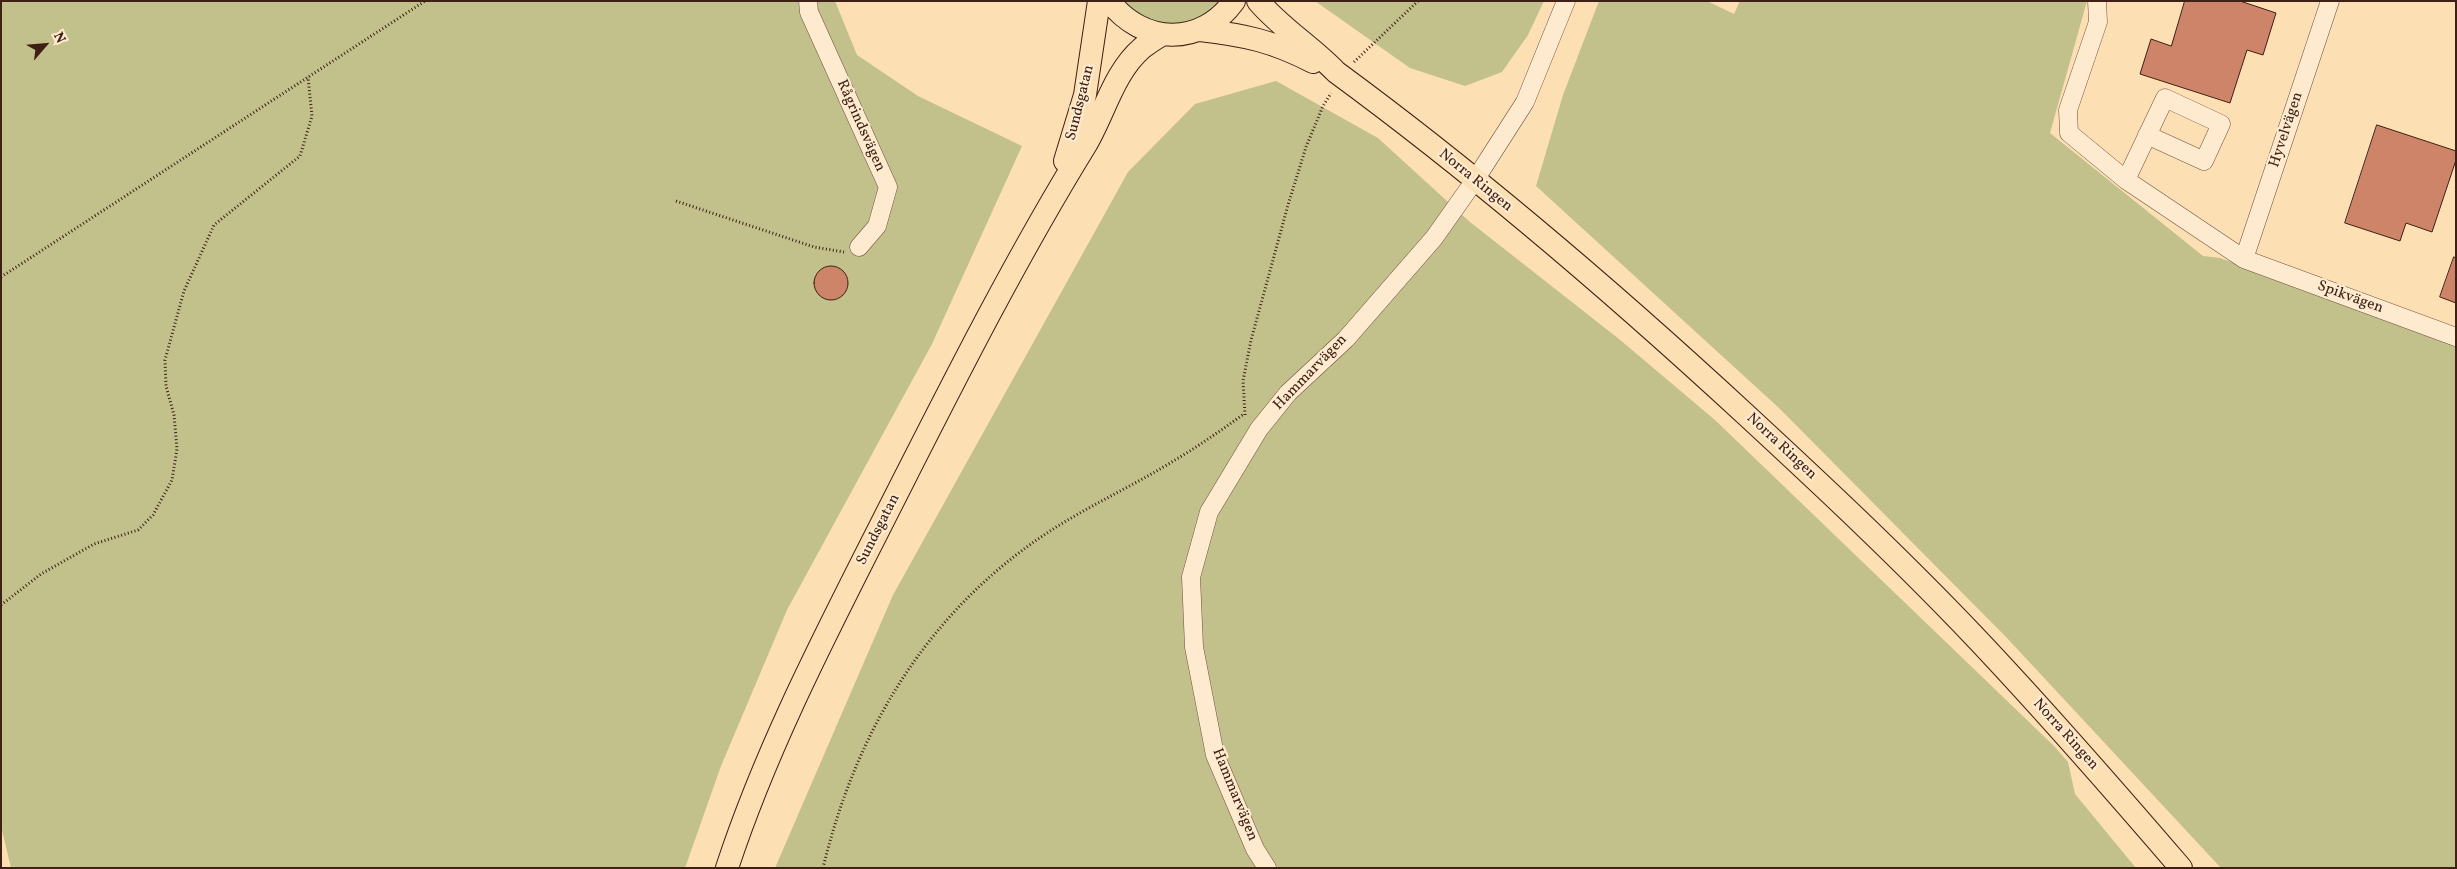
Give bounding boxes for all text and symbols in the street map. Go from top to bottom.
north arrow [20,20,70,70]
text: N [48,29,70,47]
street label: Sundsgatan [1063,63,1099,143]
street label: Rågrindsvägen [832,77,888,175]
street label: Hyvelvägen [2266,90,2308,170]
street label: Norra Ringen [1435,146,1515,216]
street label: Spikvägen [2315,278,2385,318]
street label: Hammarvägen [1270,331,1352,415]
street label: Norra Ringen [1742,410,1820,484]
street label: Sundsgatan [853,492,905,568]
street label: Norra Ringen [2028,696,2102,774]
street label: Hammarvägen [1207,746,1261,844]

